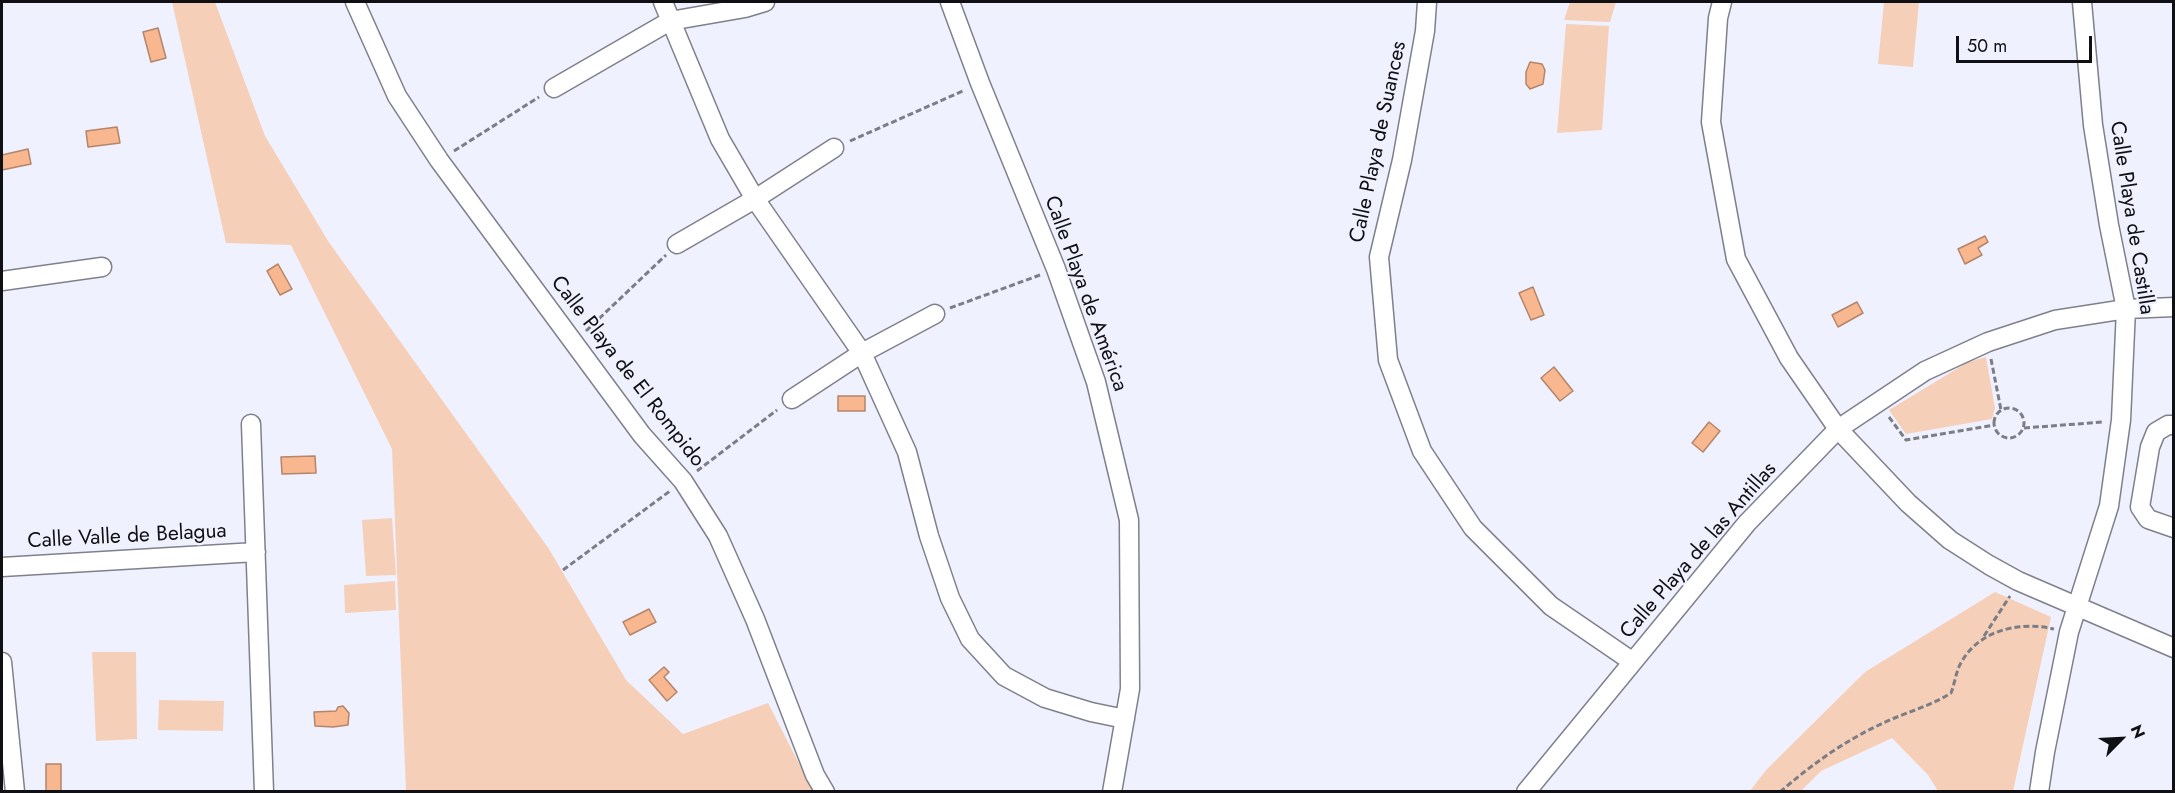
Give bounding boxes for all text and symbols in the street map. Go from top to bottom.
scale bar [1959,24,2096,62]
text: 50 m [1967,33,2007,59]
street label: Calle Playa de Suances [1345,39,1413,245]
street label: Calle Playa de Castilla [2103,119,2159,317]
street label: Calle Playa de América [1038,193,1132,395]
street label: Calle Playa de El Rompido [545,271,709,473]
street label: Calle Playa de las Antillas [1615,458,1783,644]
street label: Calle Valle de Belagua [27,519,227,555]
north arrow [2091,709,2151,769]
text: N [2125,721,2151,742]

